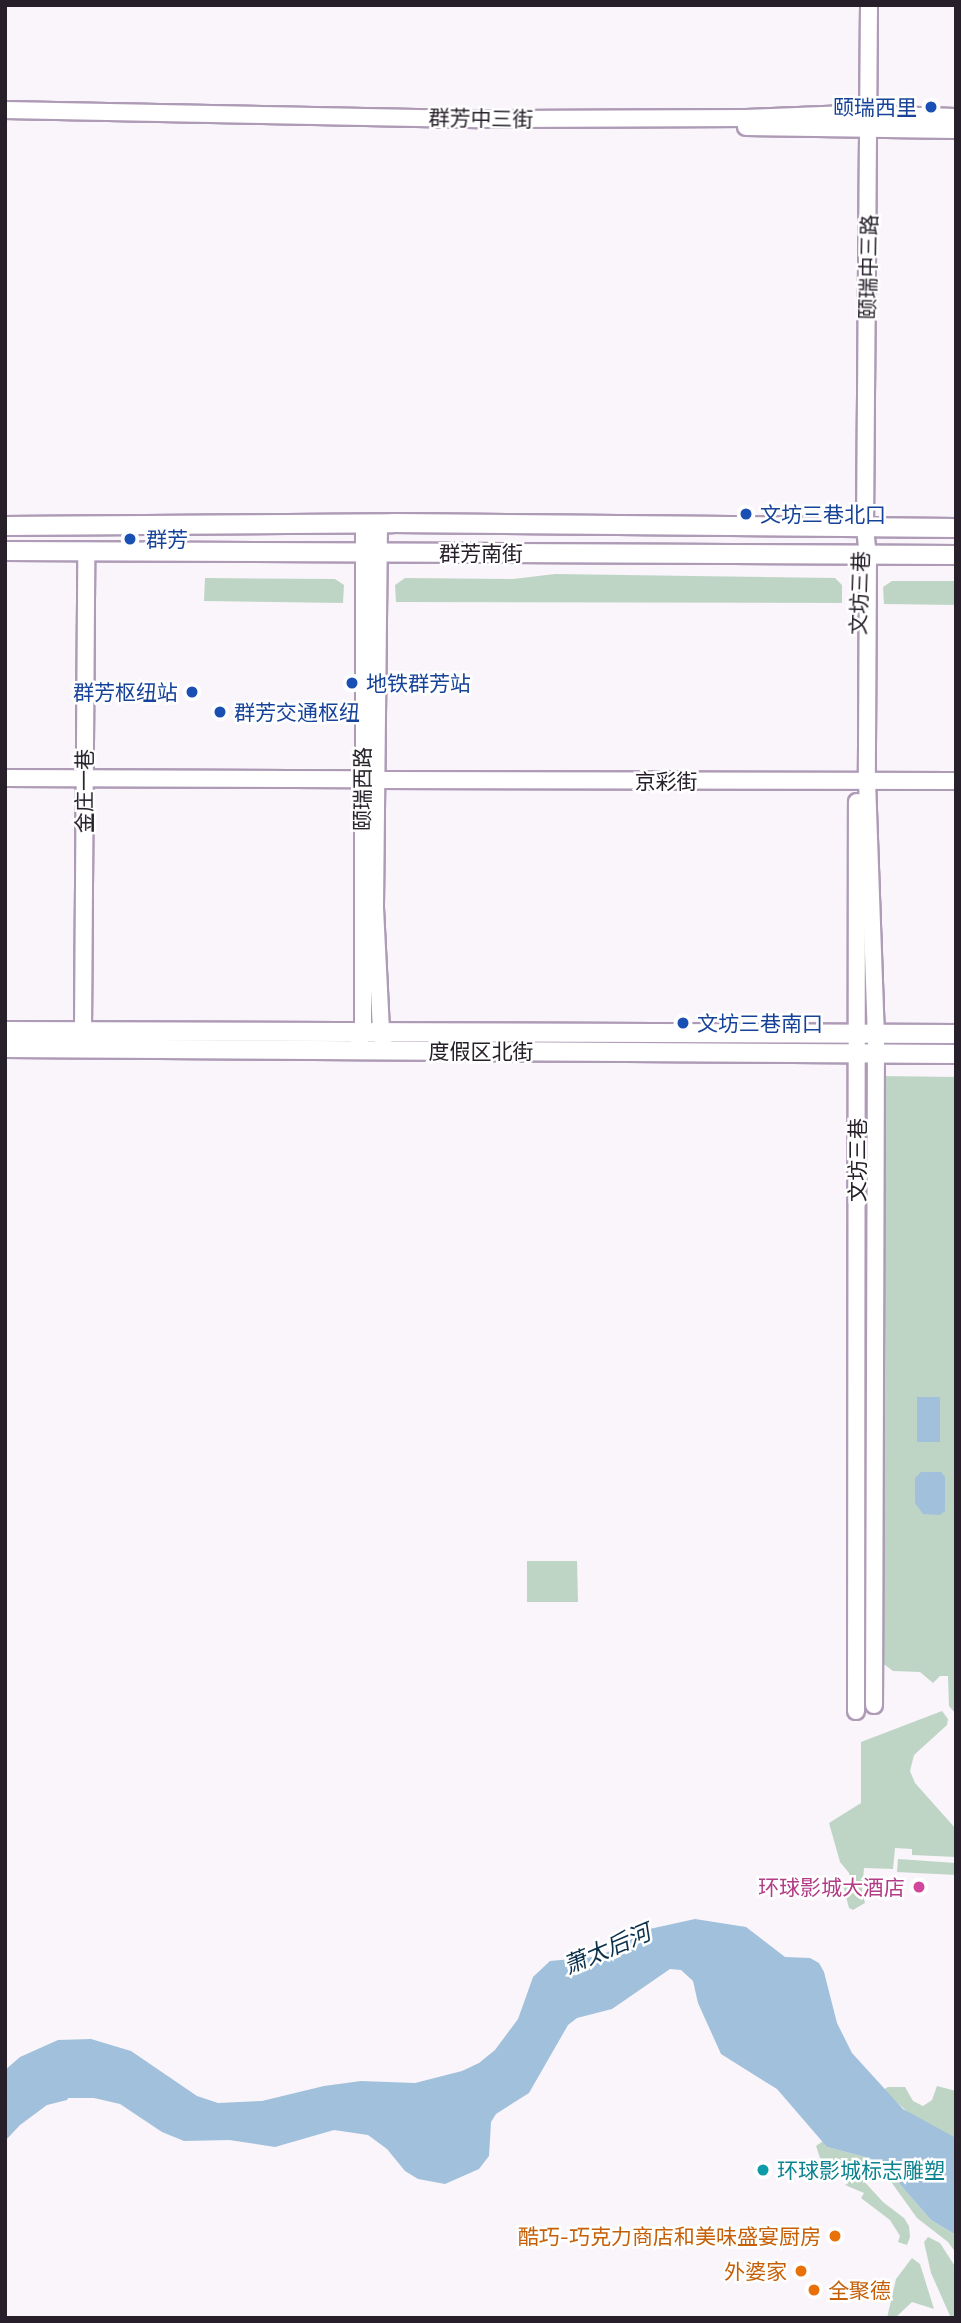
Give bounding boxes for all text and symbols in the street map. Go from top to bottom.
place label: 颐瑞西里 [833,94,917,120]
marker: 颐瑞西里 [923,99,939,115]
street label: 群芳中三街 [428,104,534,132]
street label: 颐瑞中三路 [854,214,882,320]
place label: 文坊三巷北口 [760,501,886,527]
marker: 文坊三巷北口 [738,506,754,522]
place label: 群芳 [146,526,188,552]
marker: 群芳 [120,529,140,549]
street label: 群芳南街 [439,540,523,566]
street label: 文坊三巷 [845,551,873,635]
place label: 地铁群芳站 [366,670,471,696]
marker: 地铁群芳站 [344,675,360,691]
place label: 群芳枢纽站 [73,679,178,705]
marker: 群芳枢纽站 [184,684,200,700]
place label: 群芳交通枢纽 [234,699,360,725]
marker: 群芳交通枢纽 [212,704,228,720]
street label: 颐瑞西路 [349,747,375,831]
street label: 金庄一巷 [71,749,97,833]
street label: 京彩街 [635,768,697,794]
place label: 文坊三巷南口 [697,1010,823,1036]
marker: 文坊三巷南口 [675,1015,691,1031]
street label: 度假区北街 [429,1038,533,1064]
street label: 文坊三巷 [844,1118,870,1202]
place label: 环球影城大酒店 [758,1874,905,1900]
marker: 环球影城大酒店 [911,1879,927,1895]
water label: 萧太后河 [559,1918,655,1980]
place label: 环球影城标志雕塑 [777,2157,945,2183]
marker: 环球影城标志雕塑 [755,2162,771,2178]
place label: 酷巧-巧克力商店和美味盛宴厨房 [518,2223,821,2249]
marker: 酷巧-巧克力商店和美味盛宴厨房 [827,2228,843,2244]
place label: 外婆家 [724,2258,787,2284]
marker: 外婆家 [793,2263,809,2279]
place label: 全聚德 [828,2277,891,2303]
marker: 全聚德 [806,2282,822,2298]

